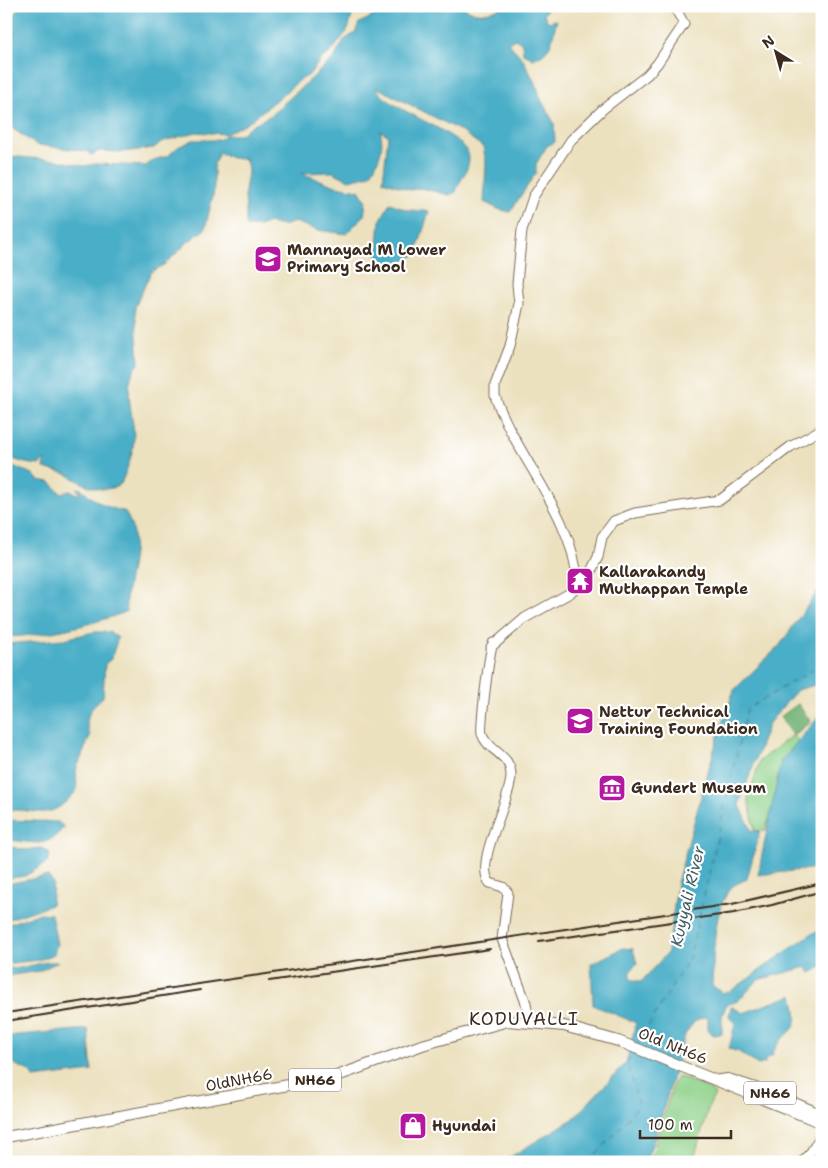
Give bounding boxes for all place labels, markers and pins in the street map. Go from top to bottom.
place label: Mannayad M Lower Primary School [287,240,446,277]
school or university icon: Mannayad M Lower Primary School [253,244,283,274]
place label: Kallarakandy Muthappan Temple [599,562,748,599]
temple icon: Kallarakandy Muthappan Temple [565,566,595,596]
place label: Nettur Technical Training Foundation [599,702,758,739]
school or university icon: Nettur Technical Training Foundation [565,706,595,736]
museum icon: Gundert Museum [597,773,627,803]
place label: Gundert Museum [631,778,766,798]
shop icon: Hyundai [398,1111,428,1141]
place label: Hyundai [432,1116,496,1136]

